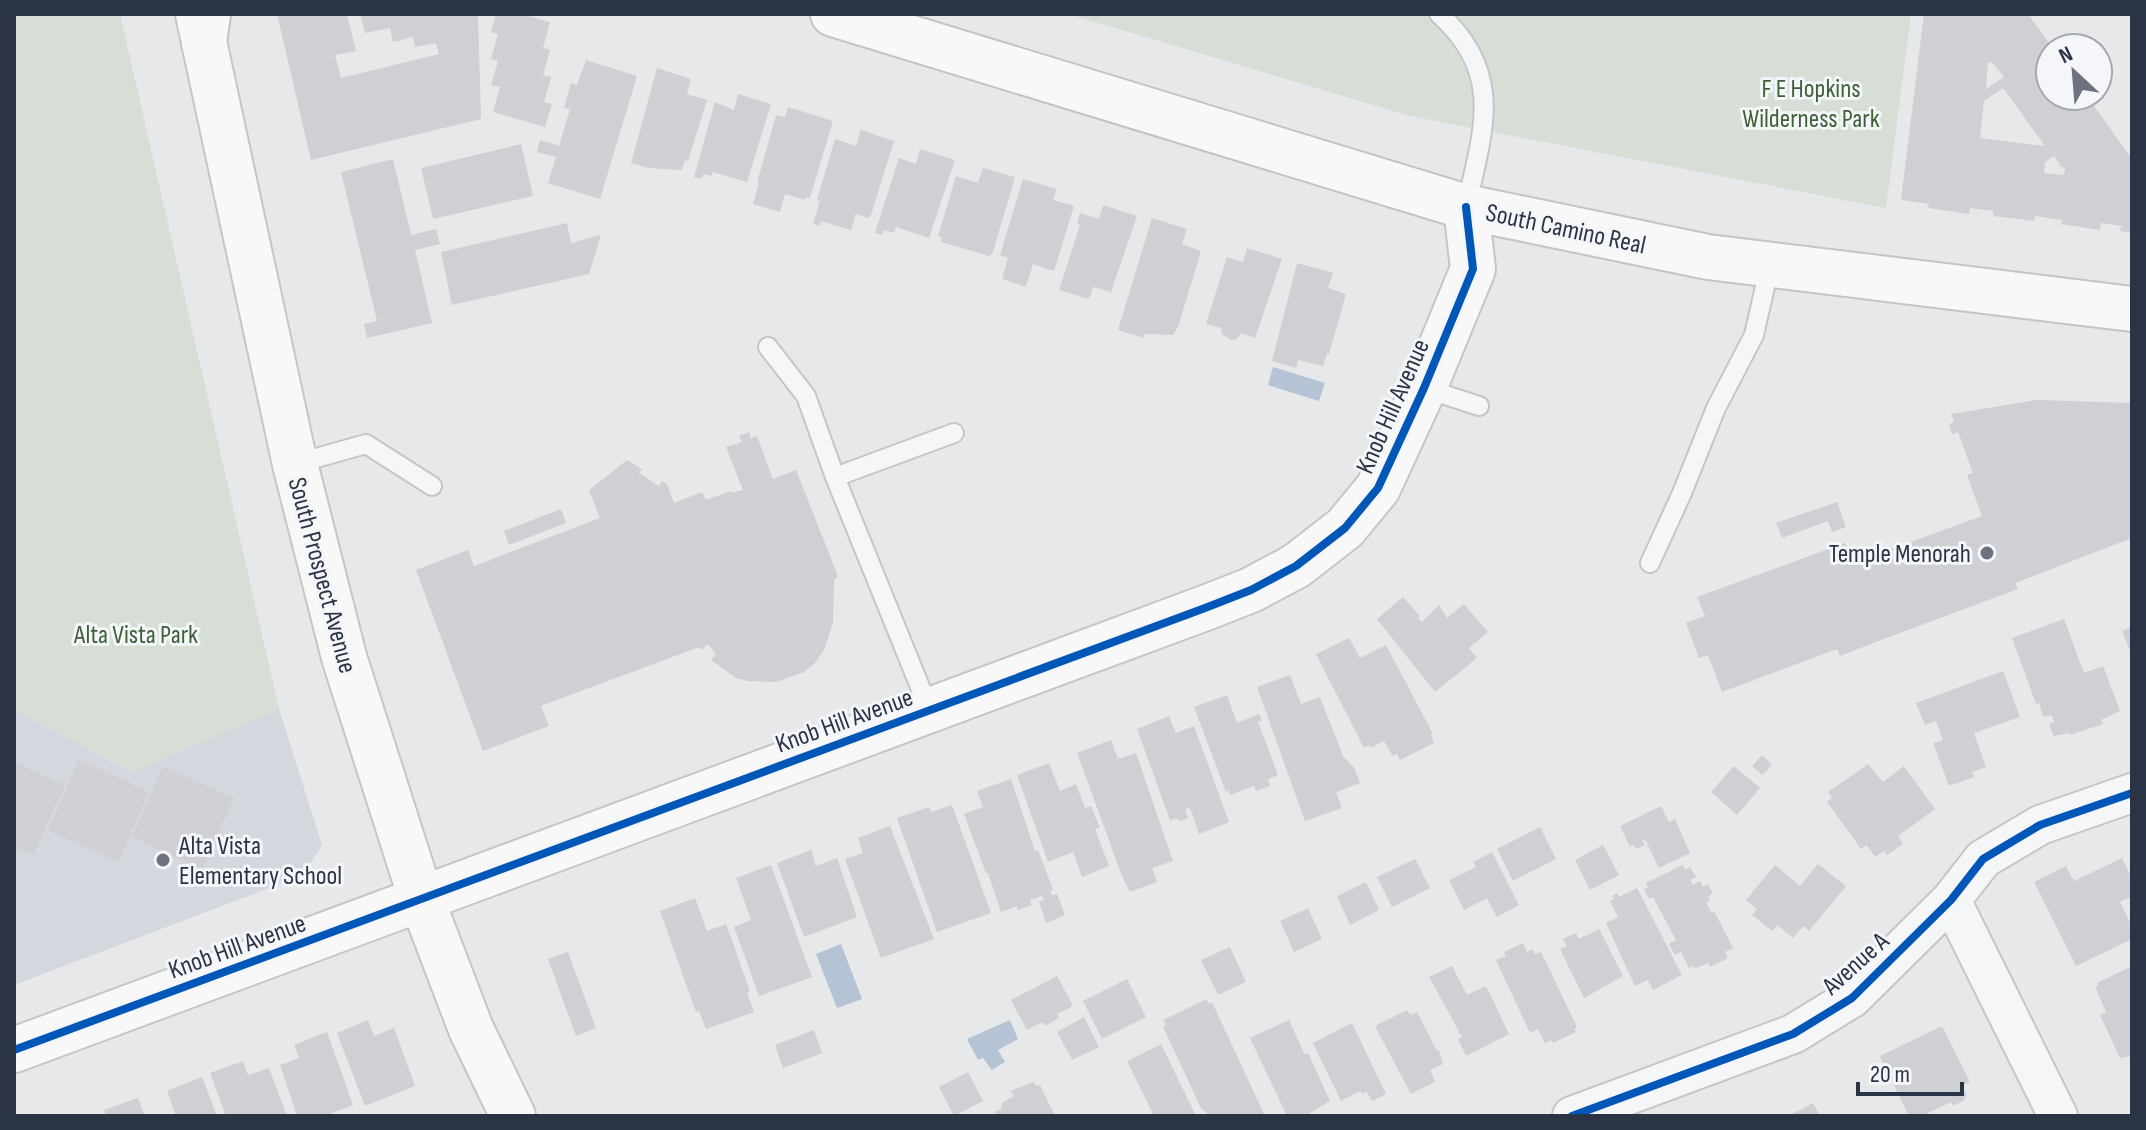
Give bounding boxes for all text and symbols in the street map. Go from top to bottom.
north arrow [2034,32,2114,112]
text: N [2055,41,2077,70]
park label: F E Hopkins Wilderness Park [1742,74,1880,135]
street label: South Camino Real [1483,197,1648,262]
street label: Knob Hill Avenue [1350,335,1437,479]
street label: South Prospect Avenue [281,474,363,677]
place label: Temple Menorah [1829,539,1971,570]
marker: Temple Menorah [1978,544,1996,562]
park label: Alta Vista Park [73,620,198,651]
street label: Knob Hill Avenue [772,682,917,761]
place label: Alta Vista Elementary School [178,831,342,892]
marker: Alta Vista Elementary School [154,851,172,869]
street label: Knob Hill Avenue [165,908,310,987]
street label: Avenue A [1816,926,1896,1003]
scale bar [1858,1046,1962,1096]
text: 20 m [1870,1060,1910,1089]

